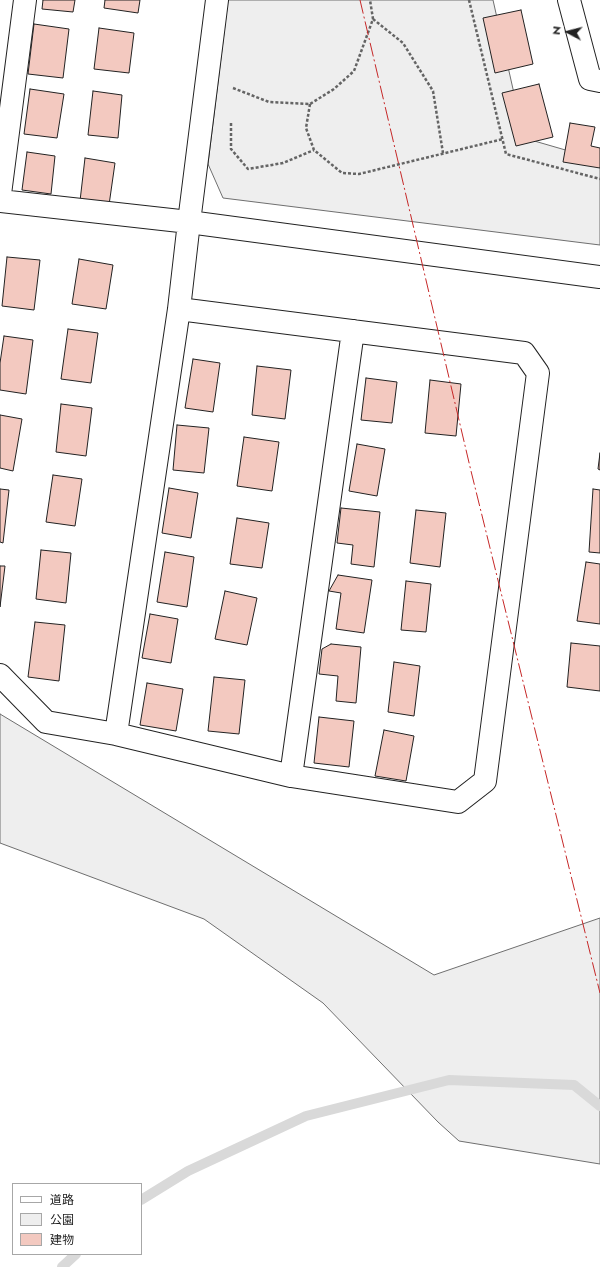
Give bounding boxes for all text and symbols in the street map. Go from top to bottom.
north arrow [548,12,588,52]
text: N [548,25,565,36]
legend [12,1183,142,1255]
text: 道路 [50,1191,74,1209]
text: 公園 [50,1211,74,1229]
text: 建物 [50,1231,74,1249]

